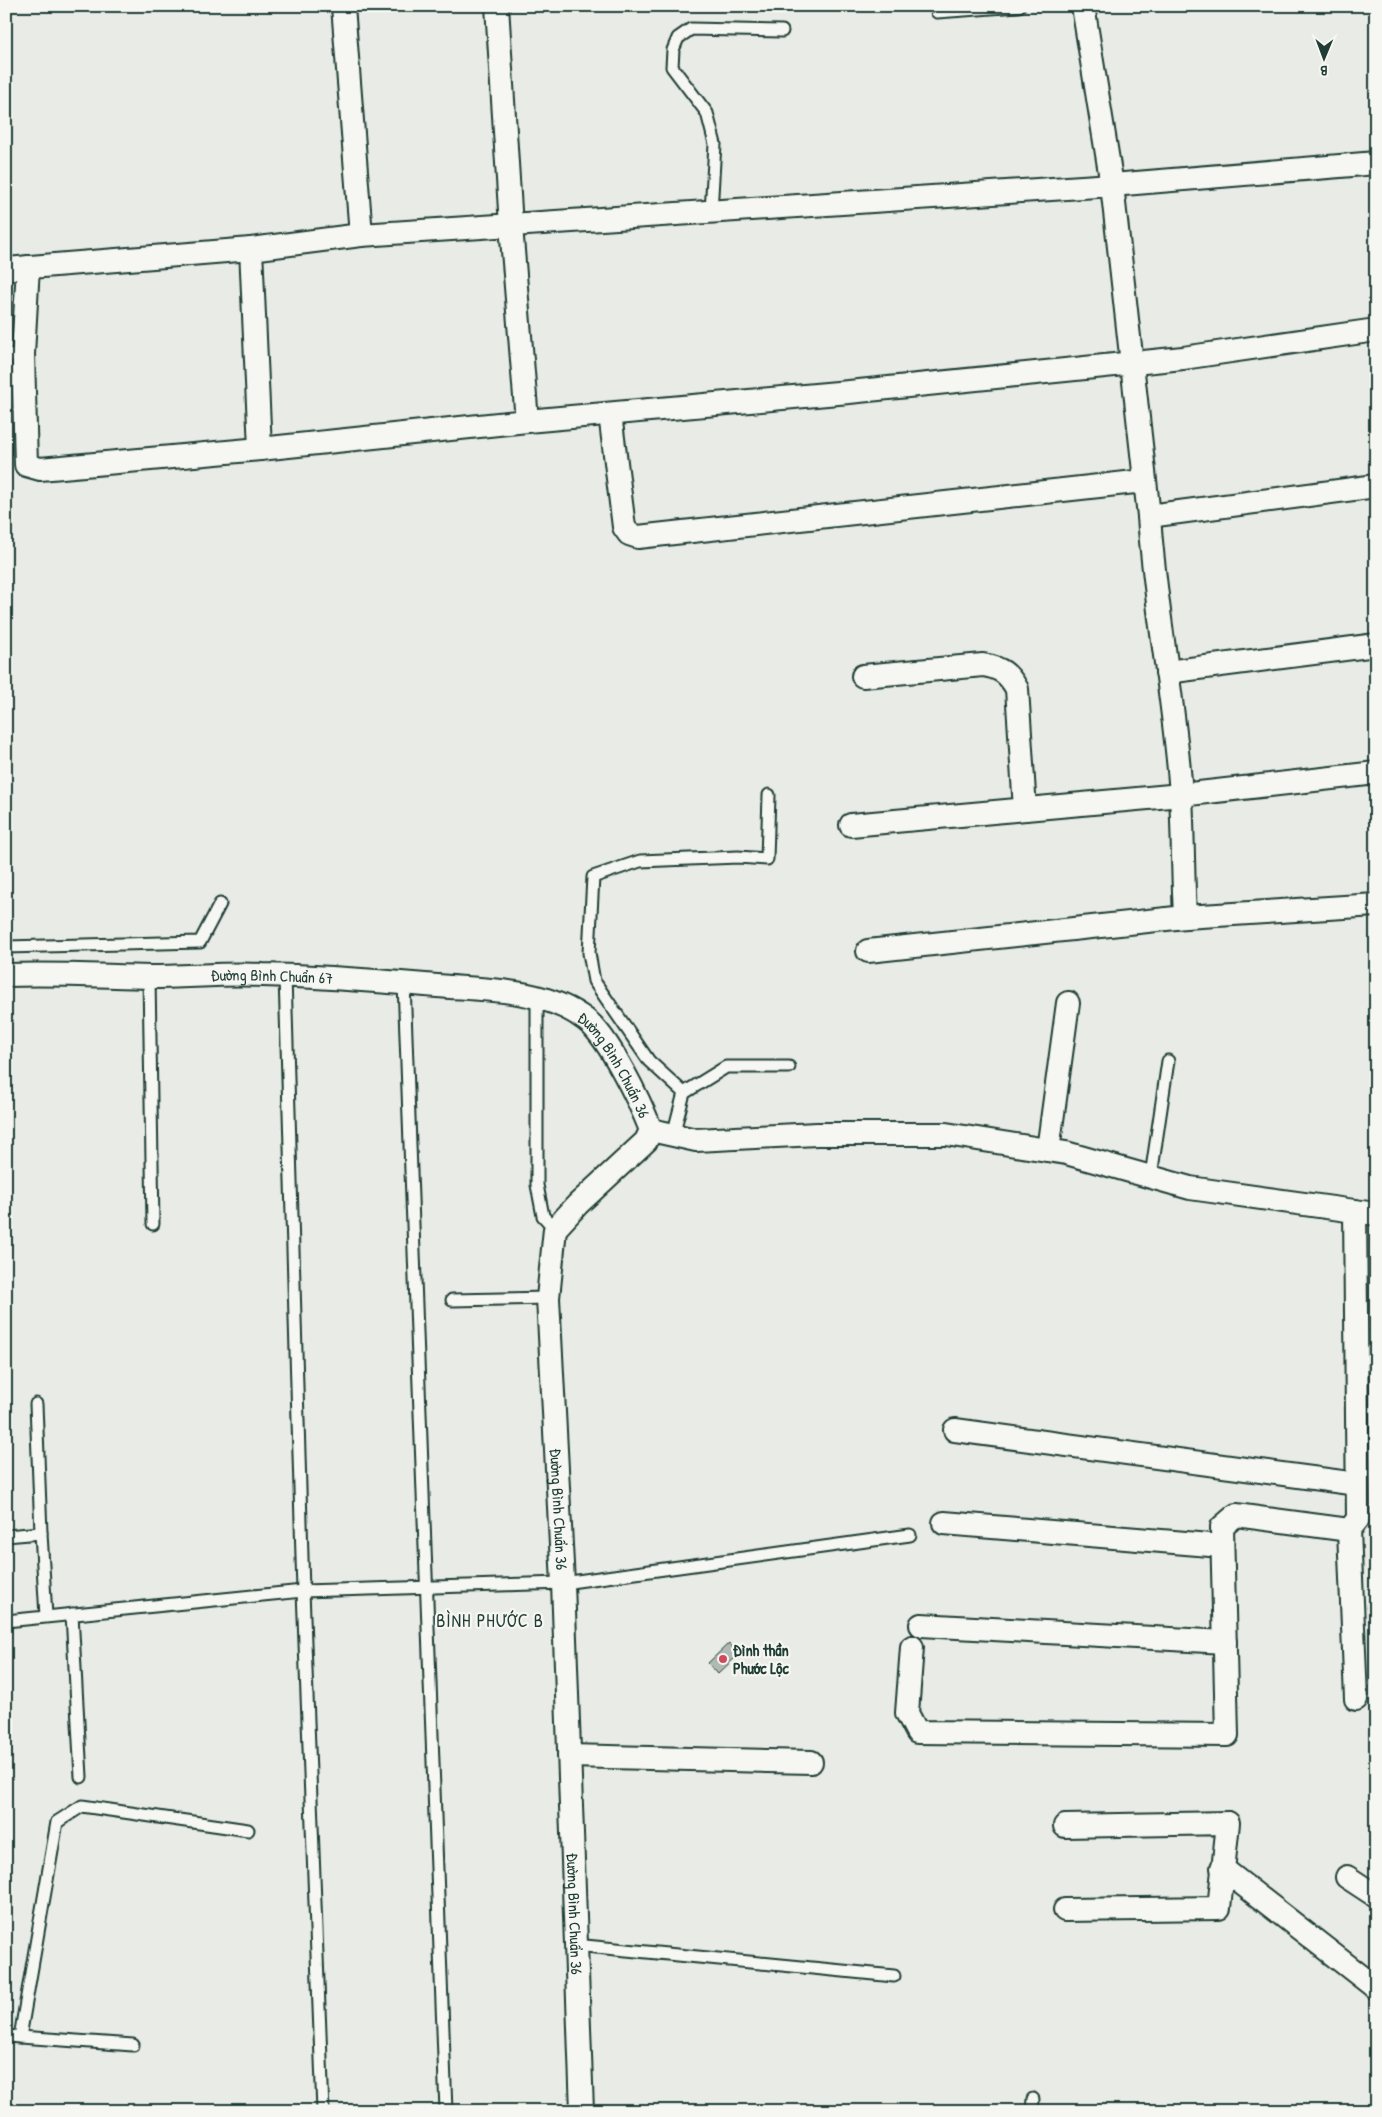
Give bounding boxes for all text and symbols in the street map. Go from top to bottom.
north arrow [1300,32,1350,82]
text: B [1320,62,1327,81]
street label: Đường Bình Chuẩn 67 [210,963,334,989]
street label: Đường Bình Chuẩn 36 [573,1007,656,1121]
street label: Đường Bình Chuẩn 36 [545,1448,573,1571]
district label: BÌNH PHƯỚC B [436,1608,544,1633]
place label: Đình thần Phước Lộc [733,1639,790,1679]
marker: Đình thần Phước Lộc [717,1653,729,1665]
street label: Đường Bình Chuẩn 36 [562,1853,588,1975]

